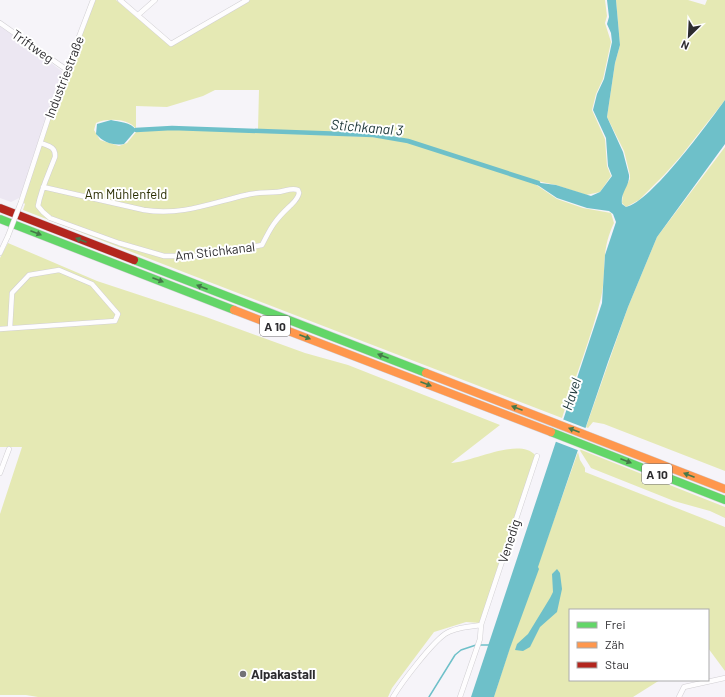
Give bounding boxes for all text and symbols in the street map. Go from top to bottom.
north arrow [669,16,709,56]
street label: Triftweg [9,26,57,66]
street label: Industriestraße [41,34,87,120]
text: N [679,38,691,53]
water label: Stichkanal 3 [330,115,404,139]
park label: Am Mühlenfeld [85,186,167,202]
one-way arrow [31,231,43,237]
one-way arrow [75,237,87,243]
street label: Am Stichkanal [174,238,256,264]
one-way arrow [152,278,164,284]
one-way arrow [196,283,208,289]
road number: A 10 [260,316,290,336]
one-way arrow [299,335,311,341]
one-way arrow [376,353,388,359]
water label: Havel [558,376,584,412]
one-way arrow [421,382,433,388]
one-way arrow [511,405,523,411]
one-way arrow [568,427,579,433]
one-way arrow [621,459,633,465]
road number: A 10 [642,464,672,484]
one-way arrow [682,471,694,477]
street label: Venedig [494,517,524,565]
legend [569,609,709,681]
text: Frei [605,617,625,631]
text: Zäh [605,637,624,651]
text: Stau [605,657,629,671]
place label: Alpakastall [251,666,315,682]
marker: Alpakastall [238,669,248,679]

